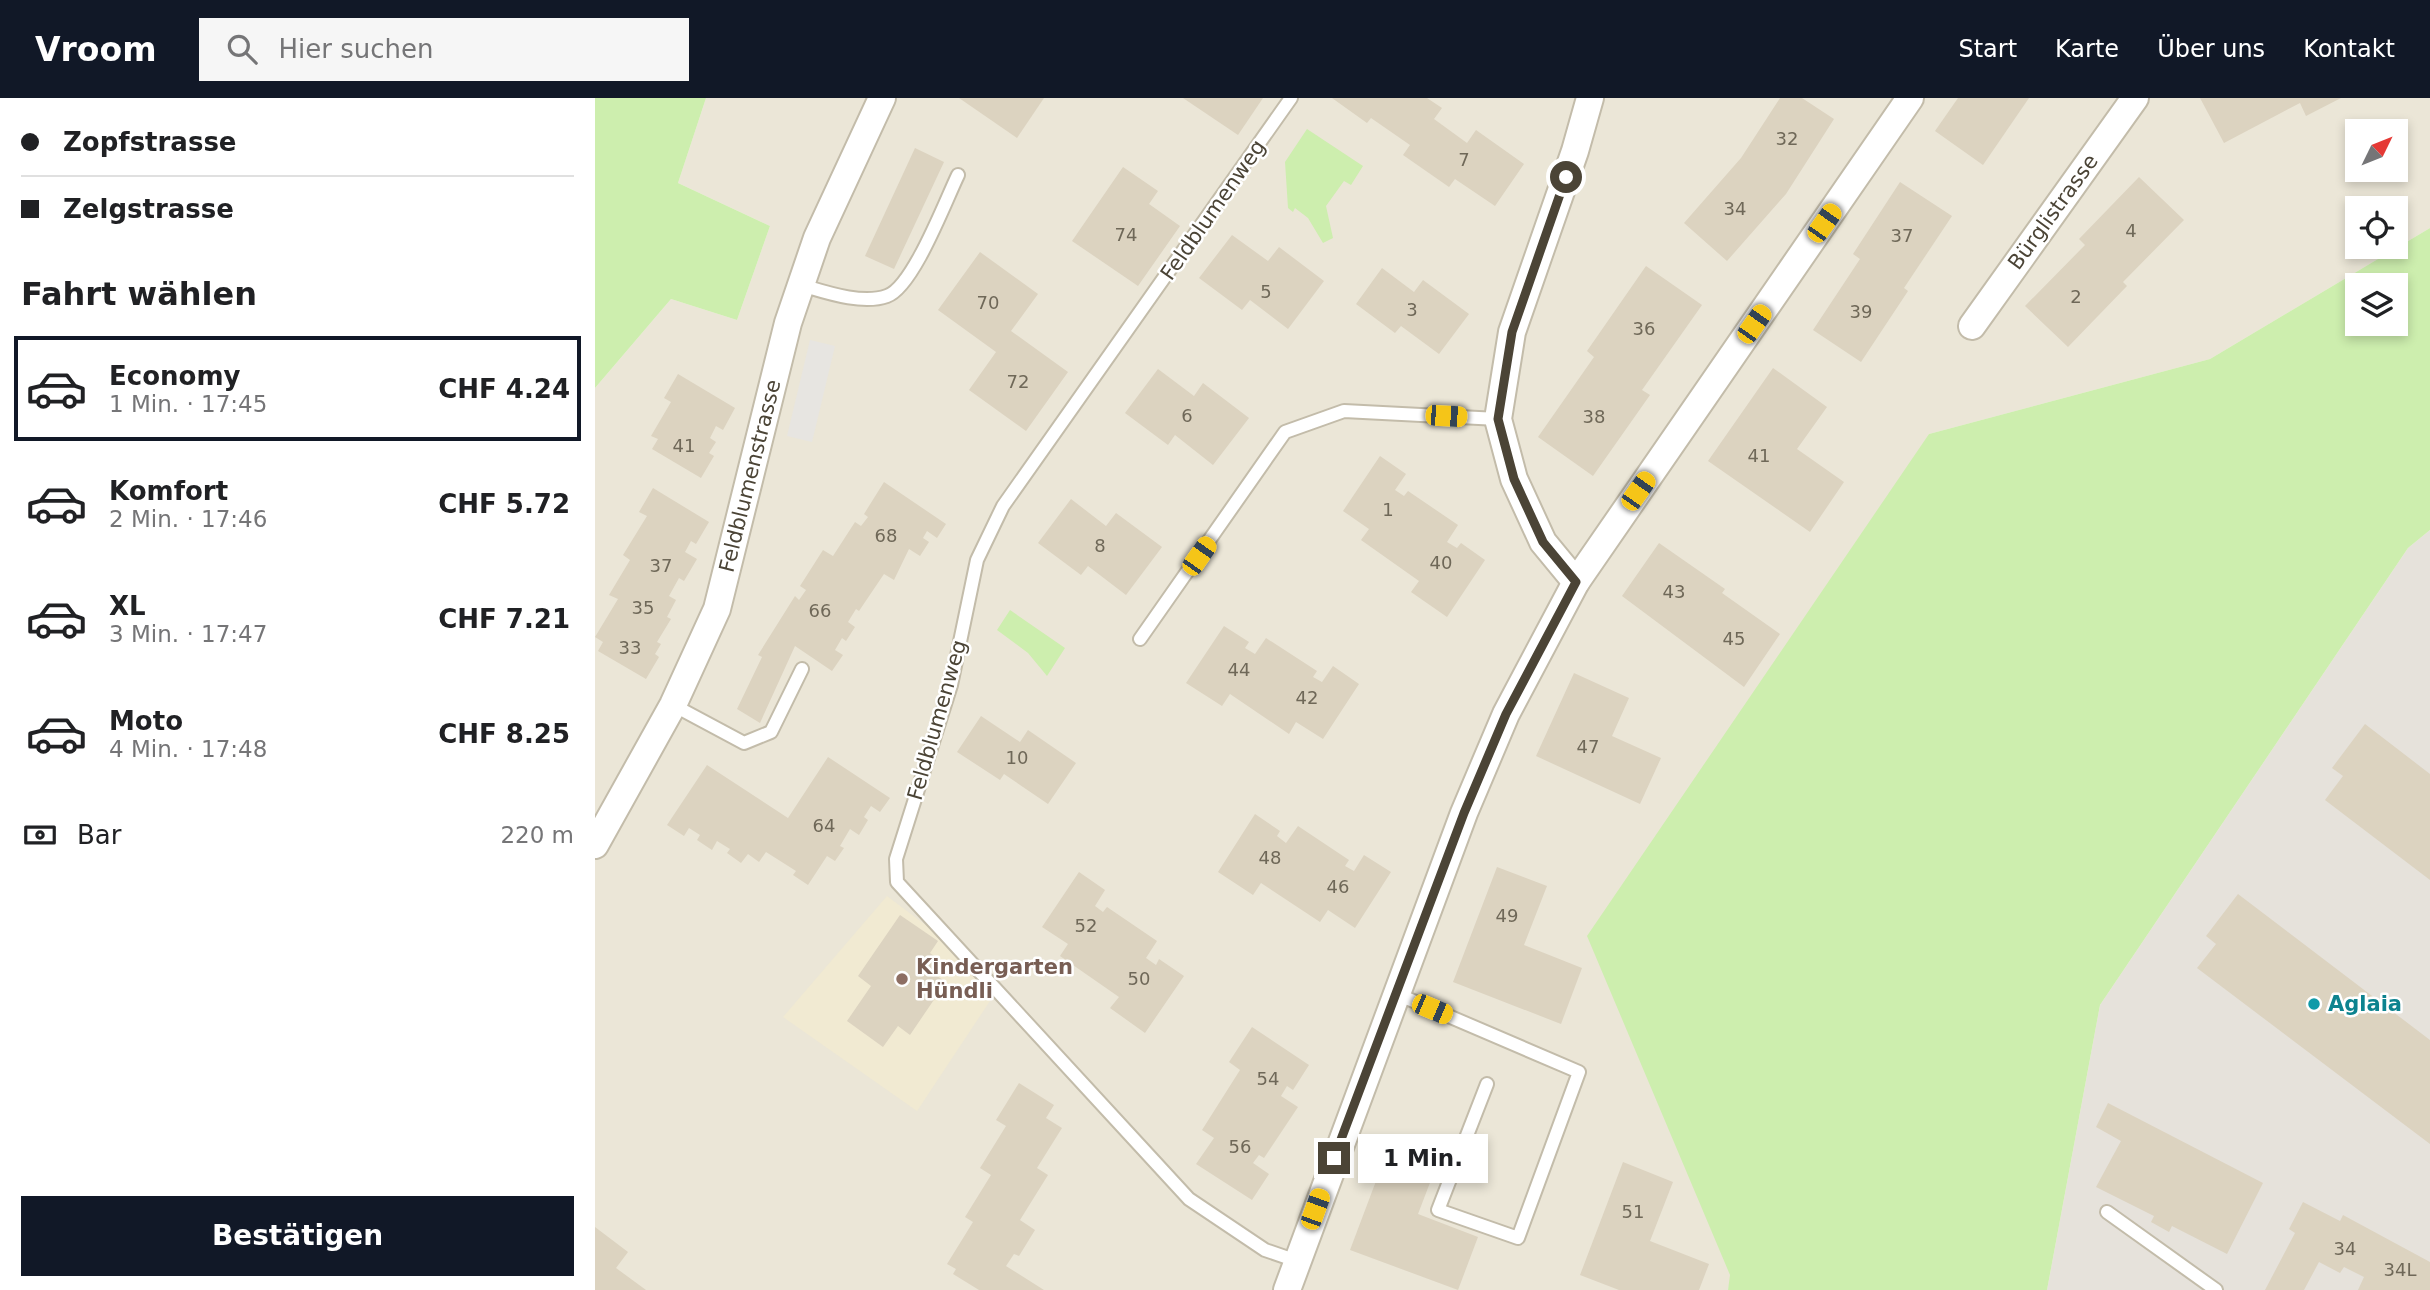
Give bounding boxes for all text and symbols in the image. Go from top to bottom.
search box [199,18,689,81]
text: Vroom [35,30,157,69]
icon: search [223,30,261,68]
text: Hier suchen [279,34,434,64]
text: Start [1958,35,2017,63]
text: Karte [2055,35,2119,63]
text: Über uns [2157,35,2265,63]
text: Kontakt [2303,35,2395,63]
north arrow [2345,119,2408,182]
map controls [2345,119,2408,336]
text: Zopfstrasse [63,127,237,157]
house number: 32 [1776,128,1798,149]
street label: Feldblumenweg [1156,135,1270,285]
house number: 7 [1458,149,1470,170]
street label: Bürglistrasse [2003,150,2103,274]
route start [1550,161,1582,193]
text: Zelgstrasse [63,194,234,224]
button: locate [2345,196,2408,259]
house number: 34 [1724,198,1746,219]
car [1804,200,1845,246]
house number: 4 [2125,220,2137,241]
house number: 74 [1115,224,1137,245]
house number: 37 [1891,225,1913,246]
button: layers [2345,273,2408,336]
text: Fahrt wählen [21,275,257,313]
house number: 5 [1260,281,1272,302]
house number: 2 [2070,286,2082,307]
house number: 70 [977,292,999,313]
house number: 3 [1406,299,1418,320]
car [1734,301,1775,347]
house number: 39 [1850,301,1872,322]
house number: 36 [1633,318,1655,339]
icon: car [25,357,88,420]
text: Economy [109,361,240,391]
house number: 72 [1007,371,1029,392]
text: CHF 4.24 [438,374,570,404]
street label: Feldblumenstrasse [714,377,786,575]
text: 1 Min. · 17:45 [109,391,267,417]
car [1425,404,1468,428]
house number: 6 [1181,405,1193,426]
house number: 38 [1583,406,1605,427]
house number: 41 [673,435,695,456]
house number: 41 [1748,445,1770,466]
car [1618,468,1659,514]
icon: car [25,472,88,535]
text: Komfort [109,476,228,506]
text: CHF 5.72 [438,489,570,519]
house number: 1 [1382,499,1394,520]
text: 2 Min. · 17:46 [109,506,267,532]
house number: 68 [875,525,897,546]
car [1179,533,1220,579]
house number: 8 [1094,535,1106,556]
house number: 40 [1430,552,1452,573]
house number: 37 [650,555,672,576]
house number: 43 [1663,581,1685,602]
icon: car [25,587,88,650]
text: XL [109,591,146,621]
house number: 35 [632,597,654,618]
house number: 66 [809,600,831,621]
text: CHF 7.21 [438,604,570,634]
text: 3 Min. · 17:47 [109,621,267,647]
house number: 45 [1723,628,1745,649]
house number: 33 [619,637,641,658]
street label: Feldblumenweg [903,637,971,803]
house number: 44 [1228,659,1250,680]
house number: 42 [1296,687,1318,708]
icon: car [25,702,88,765]
text: Moto [109,706,183,736]
text: CHF 8.25 [438,719,570,749]
text: 4 Min. · 17:48 [109,736,267,762]
house number: 47 [1577,736,1599,757]
house number: 10 [1006,747,1028,768]
house number: 64 [813,815,835,836]
icon: cash [21,816,59,854]
text: Bar [77,820,121,850]
text: 220 m [500,822,574,848]
house number: 48 [1259,847,1281,868]
house number: 46 [1327,876,1349,897]
house number: 49 [1496,905,1518,926]
house number: 52 [1075,915,1097,936]
place label: Kindergarten Hündli [916,955,1073,1003]
house number: 50 [1128,968,1150,989]
marker: Kindergarten Hündli [894,971,910,987]
car [1409,991,1456,1027]
place label: Aglaia [2328,992,2402,1016]
marker: Aglaia [2306,996,2322,1012]
house number: 54 [1257,1068,1279,1089]
callout: 1 Min. [1359,1134,1488,1182]
house number: 56 [1229,1136,1251,1157]
route end [1318,1142,1350,1174]
text: 1 Min. [1383,1145,1463,1171]
car [1298,1186,1333,1232]
button: Bestätigen [21,1196,574,1276]
house number: 51 [1622,1201,1644,1222]
house number: 34 [2334,1238,2356,1259]
house number: 34L [2384,1259,2416,1280]

